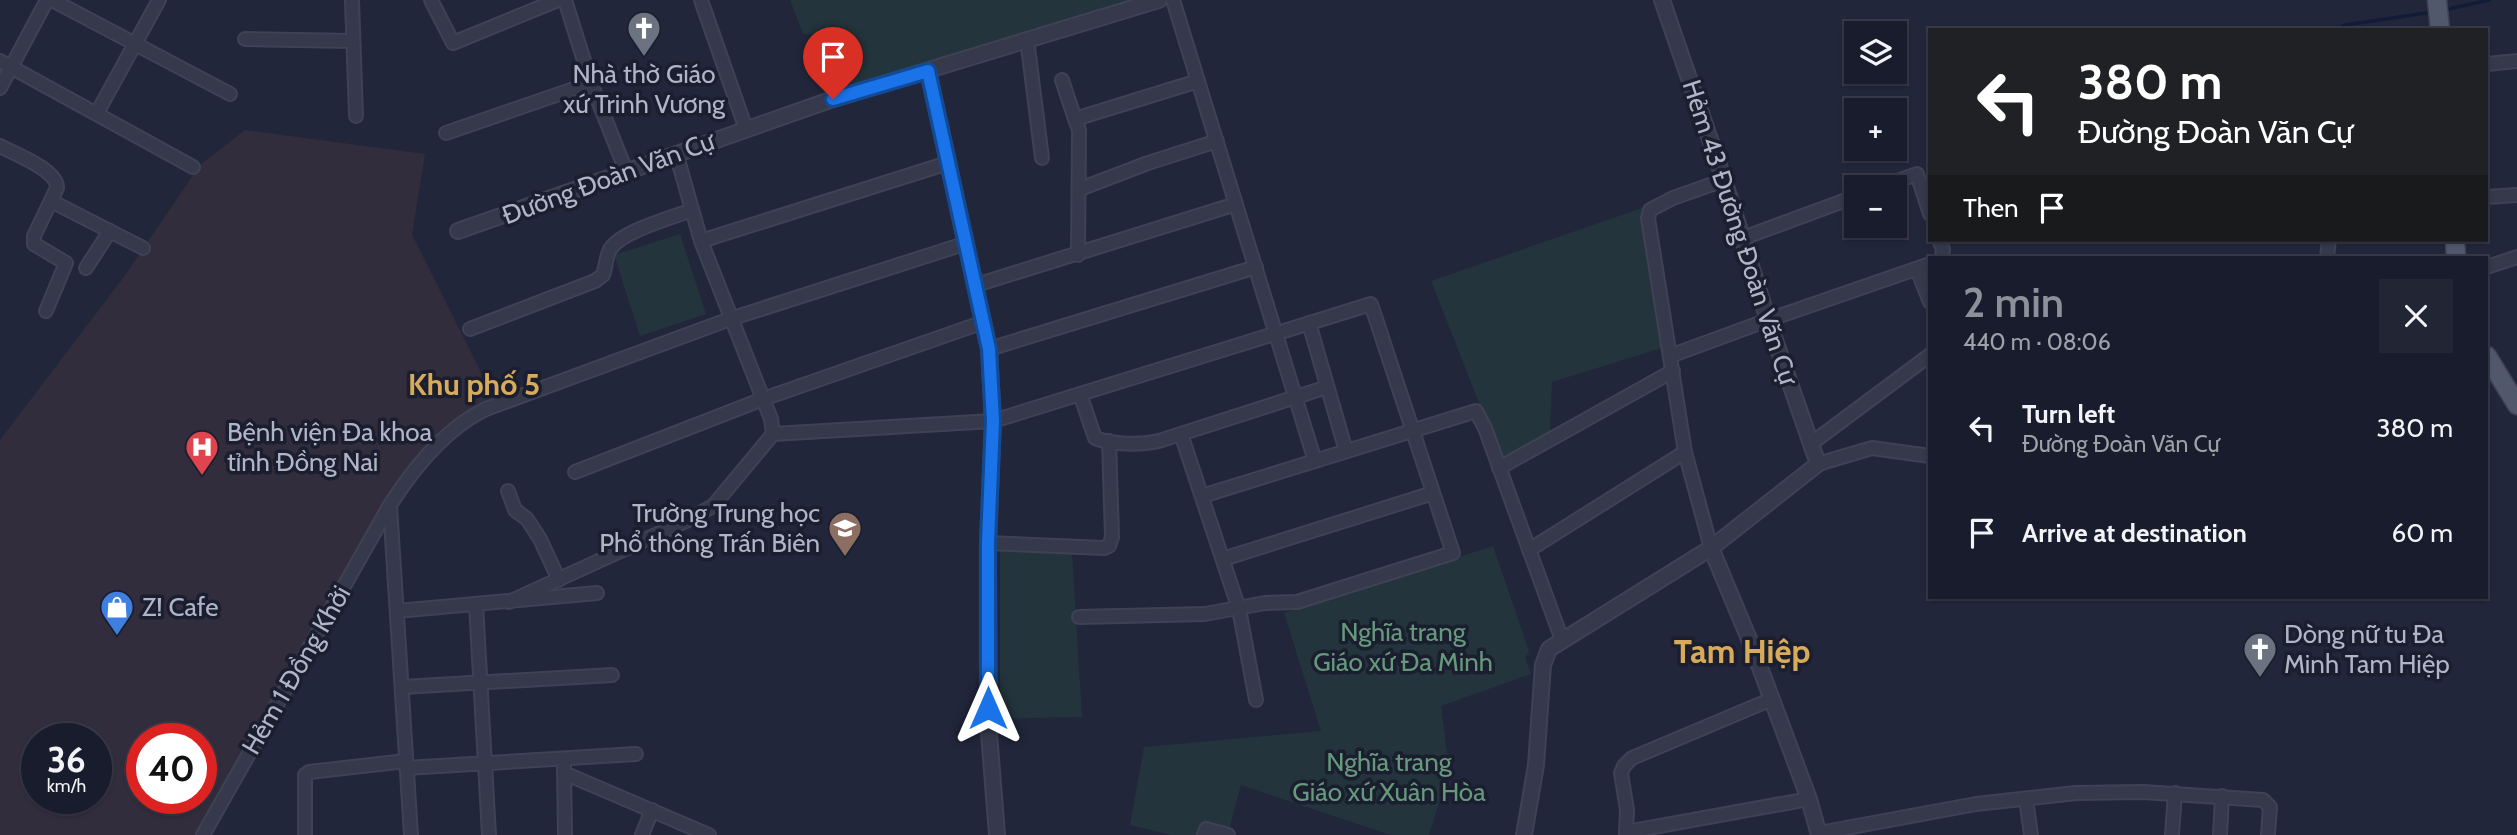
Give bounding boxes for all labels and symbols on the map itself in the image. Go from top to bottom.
church icon: Nhà thờ Giáo xứ Trinh Vương [625,9,663,58]
pin [803,27,863,99]
place label: Nhà thờ Giáo xứ Trinh Vương [563,58,726,120]
street label: Hẻm 43 Đường Đoàn Văn Cự [1676,76,1805,390]
street label: Đường Đoàn Văn Cự [498,124,721,231]
district label: Khu phố 5 [408,366,540,403]
place label: Bệnh viện Đa khoa tỉnh Đồng Nai [227,416,433,478]
hospital icon: Bệnh viện Đa khoa tỉnh Đồng Nai [183,428,221,477]
place label: Trường Trung học Phổ thông Trấn Biên [599,497,820,559]
school or university icon: Trường Trung học Phổ thông Trấn Biên [826,509,864,558]
street label: Hẻm 1 Đồng Khởi [235,580,357,760]
shop icon: Z! Cafe [98,588,136,637]
place label: Z! Cafe [142,591,218,623]
park label: Nghĩa trang Giáo xứ Đa Minh [1313,616,1493,678]
place label: Dòng nữ tu Đa Minh Tam Hiệp [2284,618,2450,680]
church icon: Dòng nữ tu Đa Minh Tam Hiệp [2241,630,2279,679]
district label: Tam Hiệp [1674,631,1810,671]
position arrow [951,671,1025,745]
speed limit sign: 40 [126,723,217,814]
park label: Nghĩa trang Giáo xứ Xuân Hòa [1292,746,1486,808]

